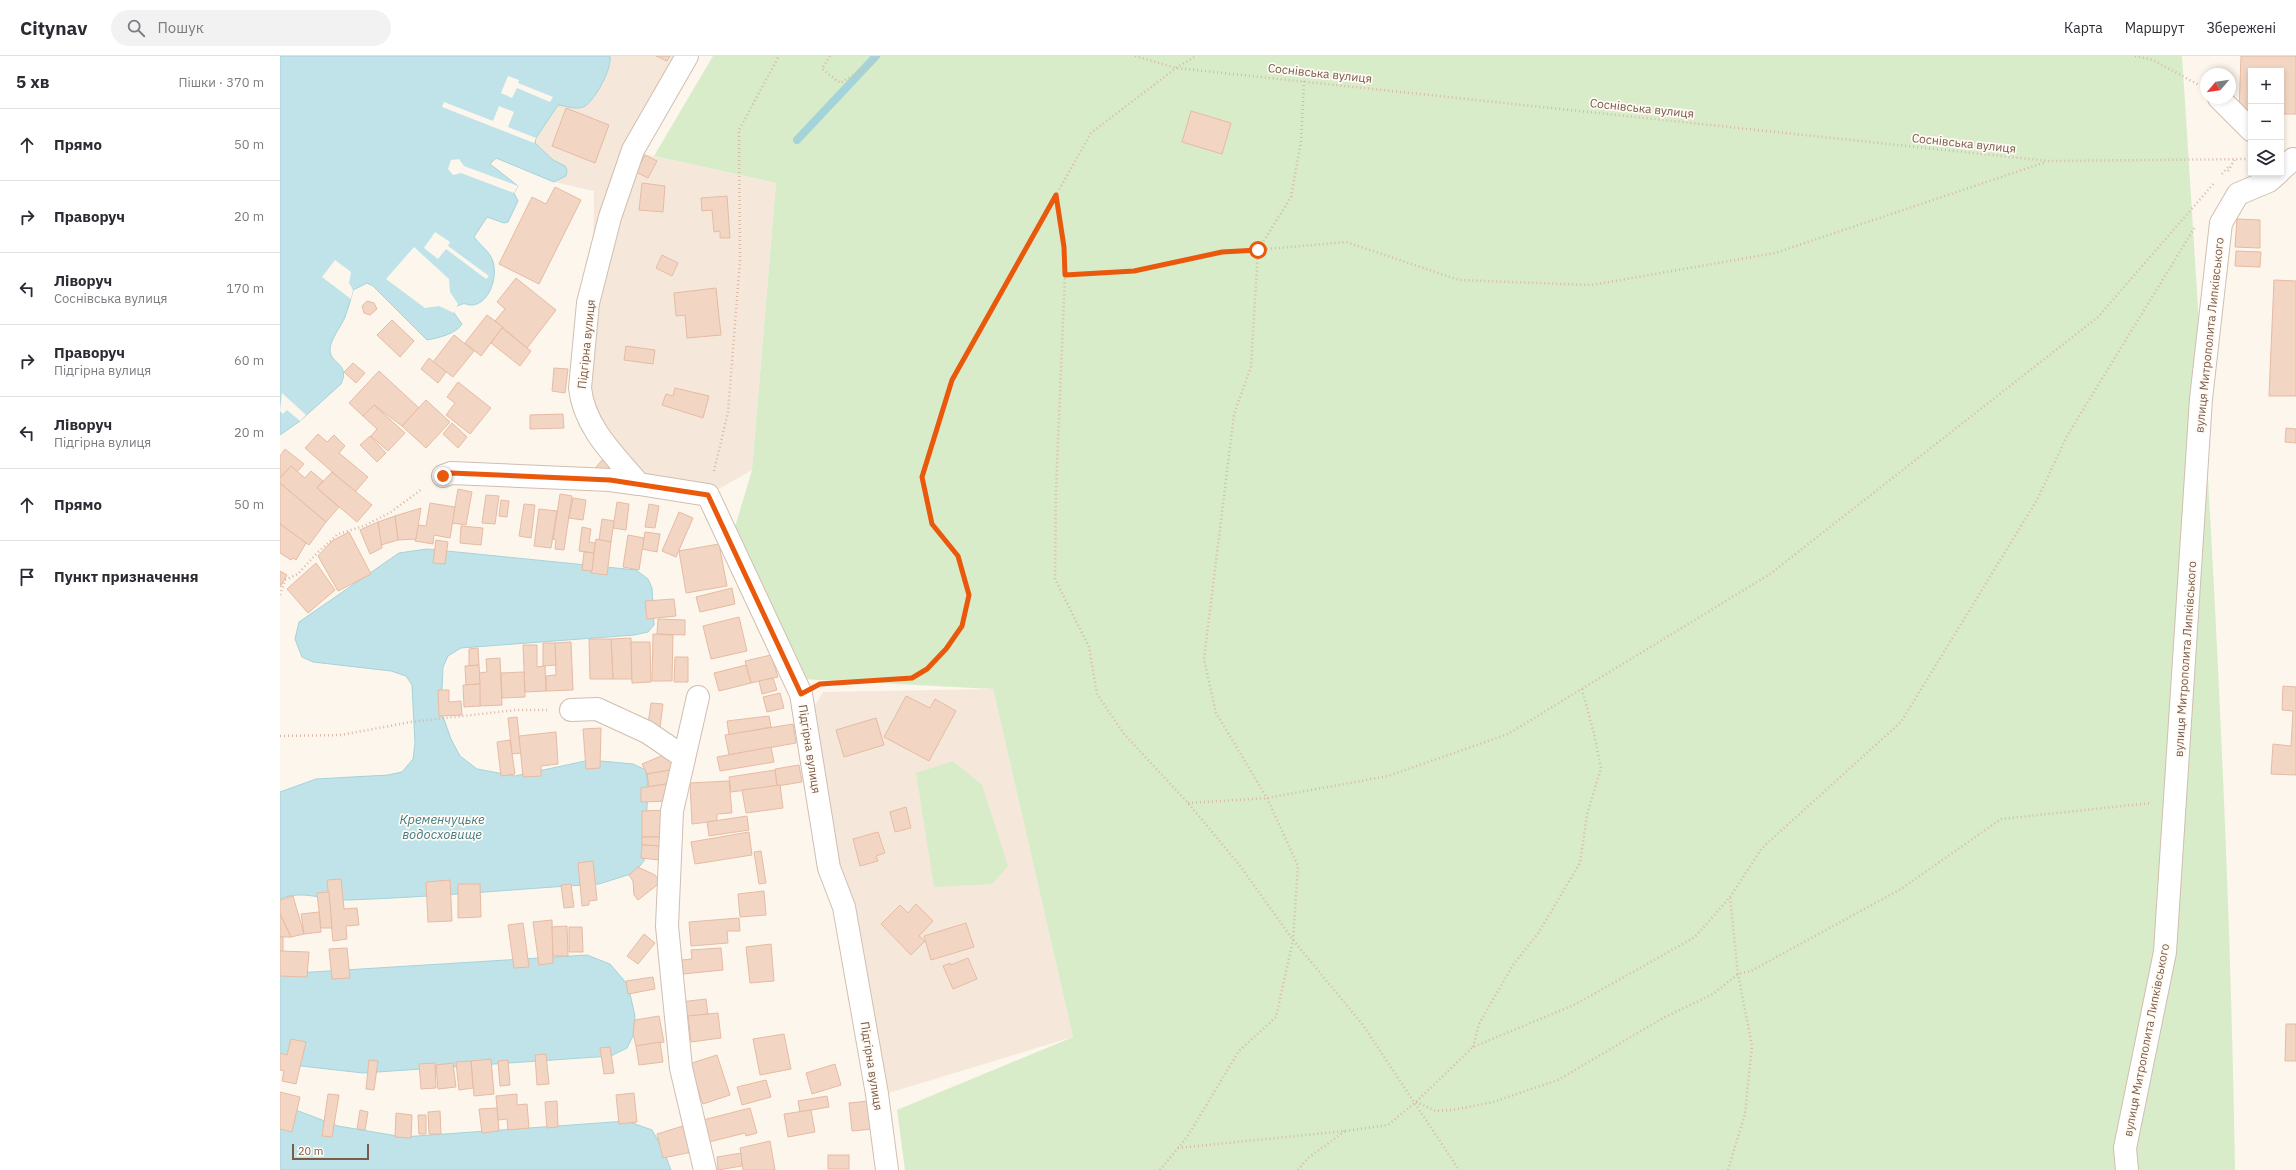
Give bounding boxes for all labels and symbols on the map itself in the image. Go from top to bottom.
street label: Соснівська вулиця [1267,60,1373,86]
north arrow [2200,68,2236,104]
street label: Соснівська вулиця [1589,95,1695,121]
street label: Соснівська вулиця [1911,130,2017,156]
street label: вулиця Митрополита Липківського [2191,236,2227,434]
route start [1249,241,1267,259]
street label: Підгірна вулиця [574,299,598,389]
route end [434,467,452,485]
street label: вулиця Митрополита Липківського [2171,560,2199,758]
street label: Підгірна вулиця [796,703,824,795]
water label: Кременчуцьке водосховище [399,811,485,843]
street label: вулиця Митрополита Липківського [2120,942,2172,1138]
street label: Підгірна вулиця [858,1020,886,1112]
scale bar [292,1142,369,1161]

